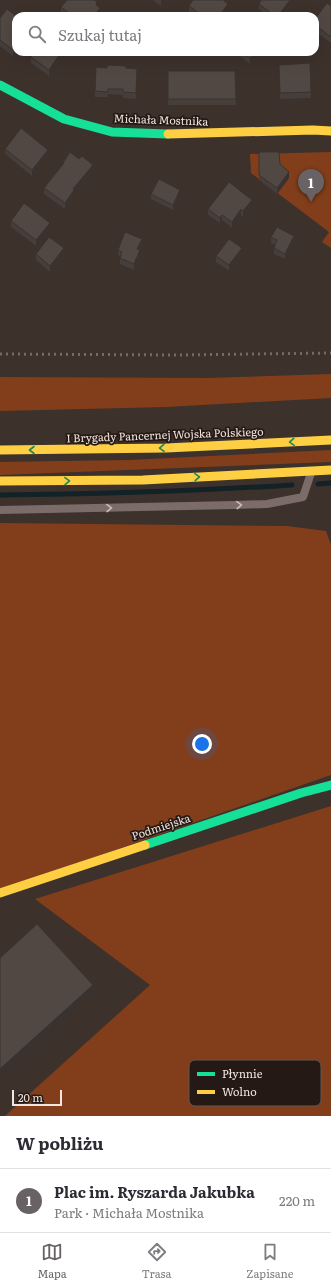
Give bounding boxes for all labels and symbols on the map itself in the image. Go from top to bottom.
street label: Michała Mostnika [113,109,209,129]
pin: 1 [298,169,324,202]
street label: I Brygady Pancernej Wojska Polskiego [66,423,264,445]
one-way arrow [289,437,295,446]
one-way arrow [159,444,165,452]
one-way arrow [29,446,35,454]
one-way arrow [194,473,200,482]
one-way arrow [64,477,70,485]
one-way arrow [236,501,242,509]
one-way arrow [106,504,112,512]
your location [192,734,212,754]
street label: Podmiejska [129,809,192,843]
legend [189,1060,321,1106]
text: Płynnie [222,1065,263,1081]
text: Wolno [222,1083,257,1099]
scale bar [12,1088,62,1107]

